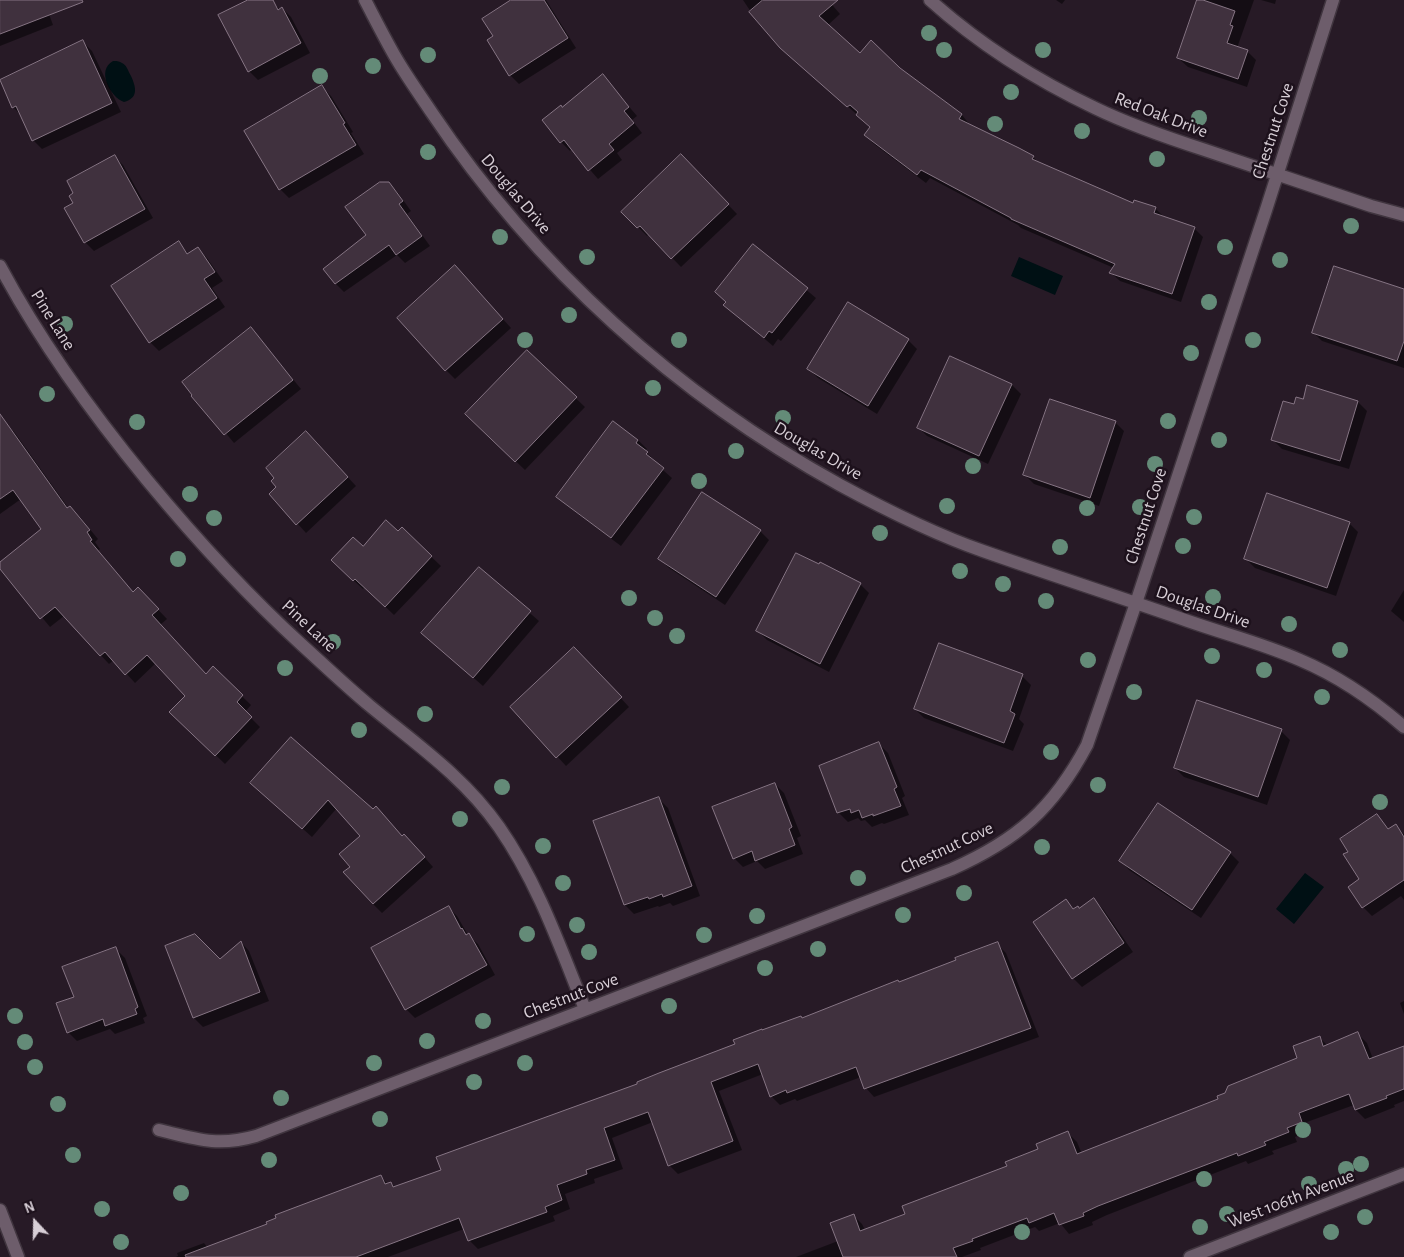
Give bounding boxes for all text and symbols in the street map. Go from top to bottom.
street label: Chestnut Cove [1247,80,1299,182]
street label: Red Oak Drive [1111,87,1211,143]
street label: Douglas Drive [476,149,556,239]
street label: Pine Lane [26,286,80,354]
street label: Douglas Drive [770,417,866,485]
street label: Chestnut Cove [1120,465,1172,567]
street label: Douglas Drive [1153,581,1253,633]
street label: Pine Lane [277,595,341,657]
street label: Chestnut Cove [897,817,997,879]
street label: Chestnut Cove [521,968,621,1024]
street label: West 106th Avenue [1225,1165,1357,1233]
north arrow [10,1197,60,1247]
text: N [23,1200,37,1216]

